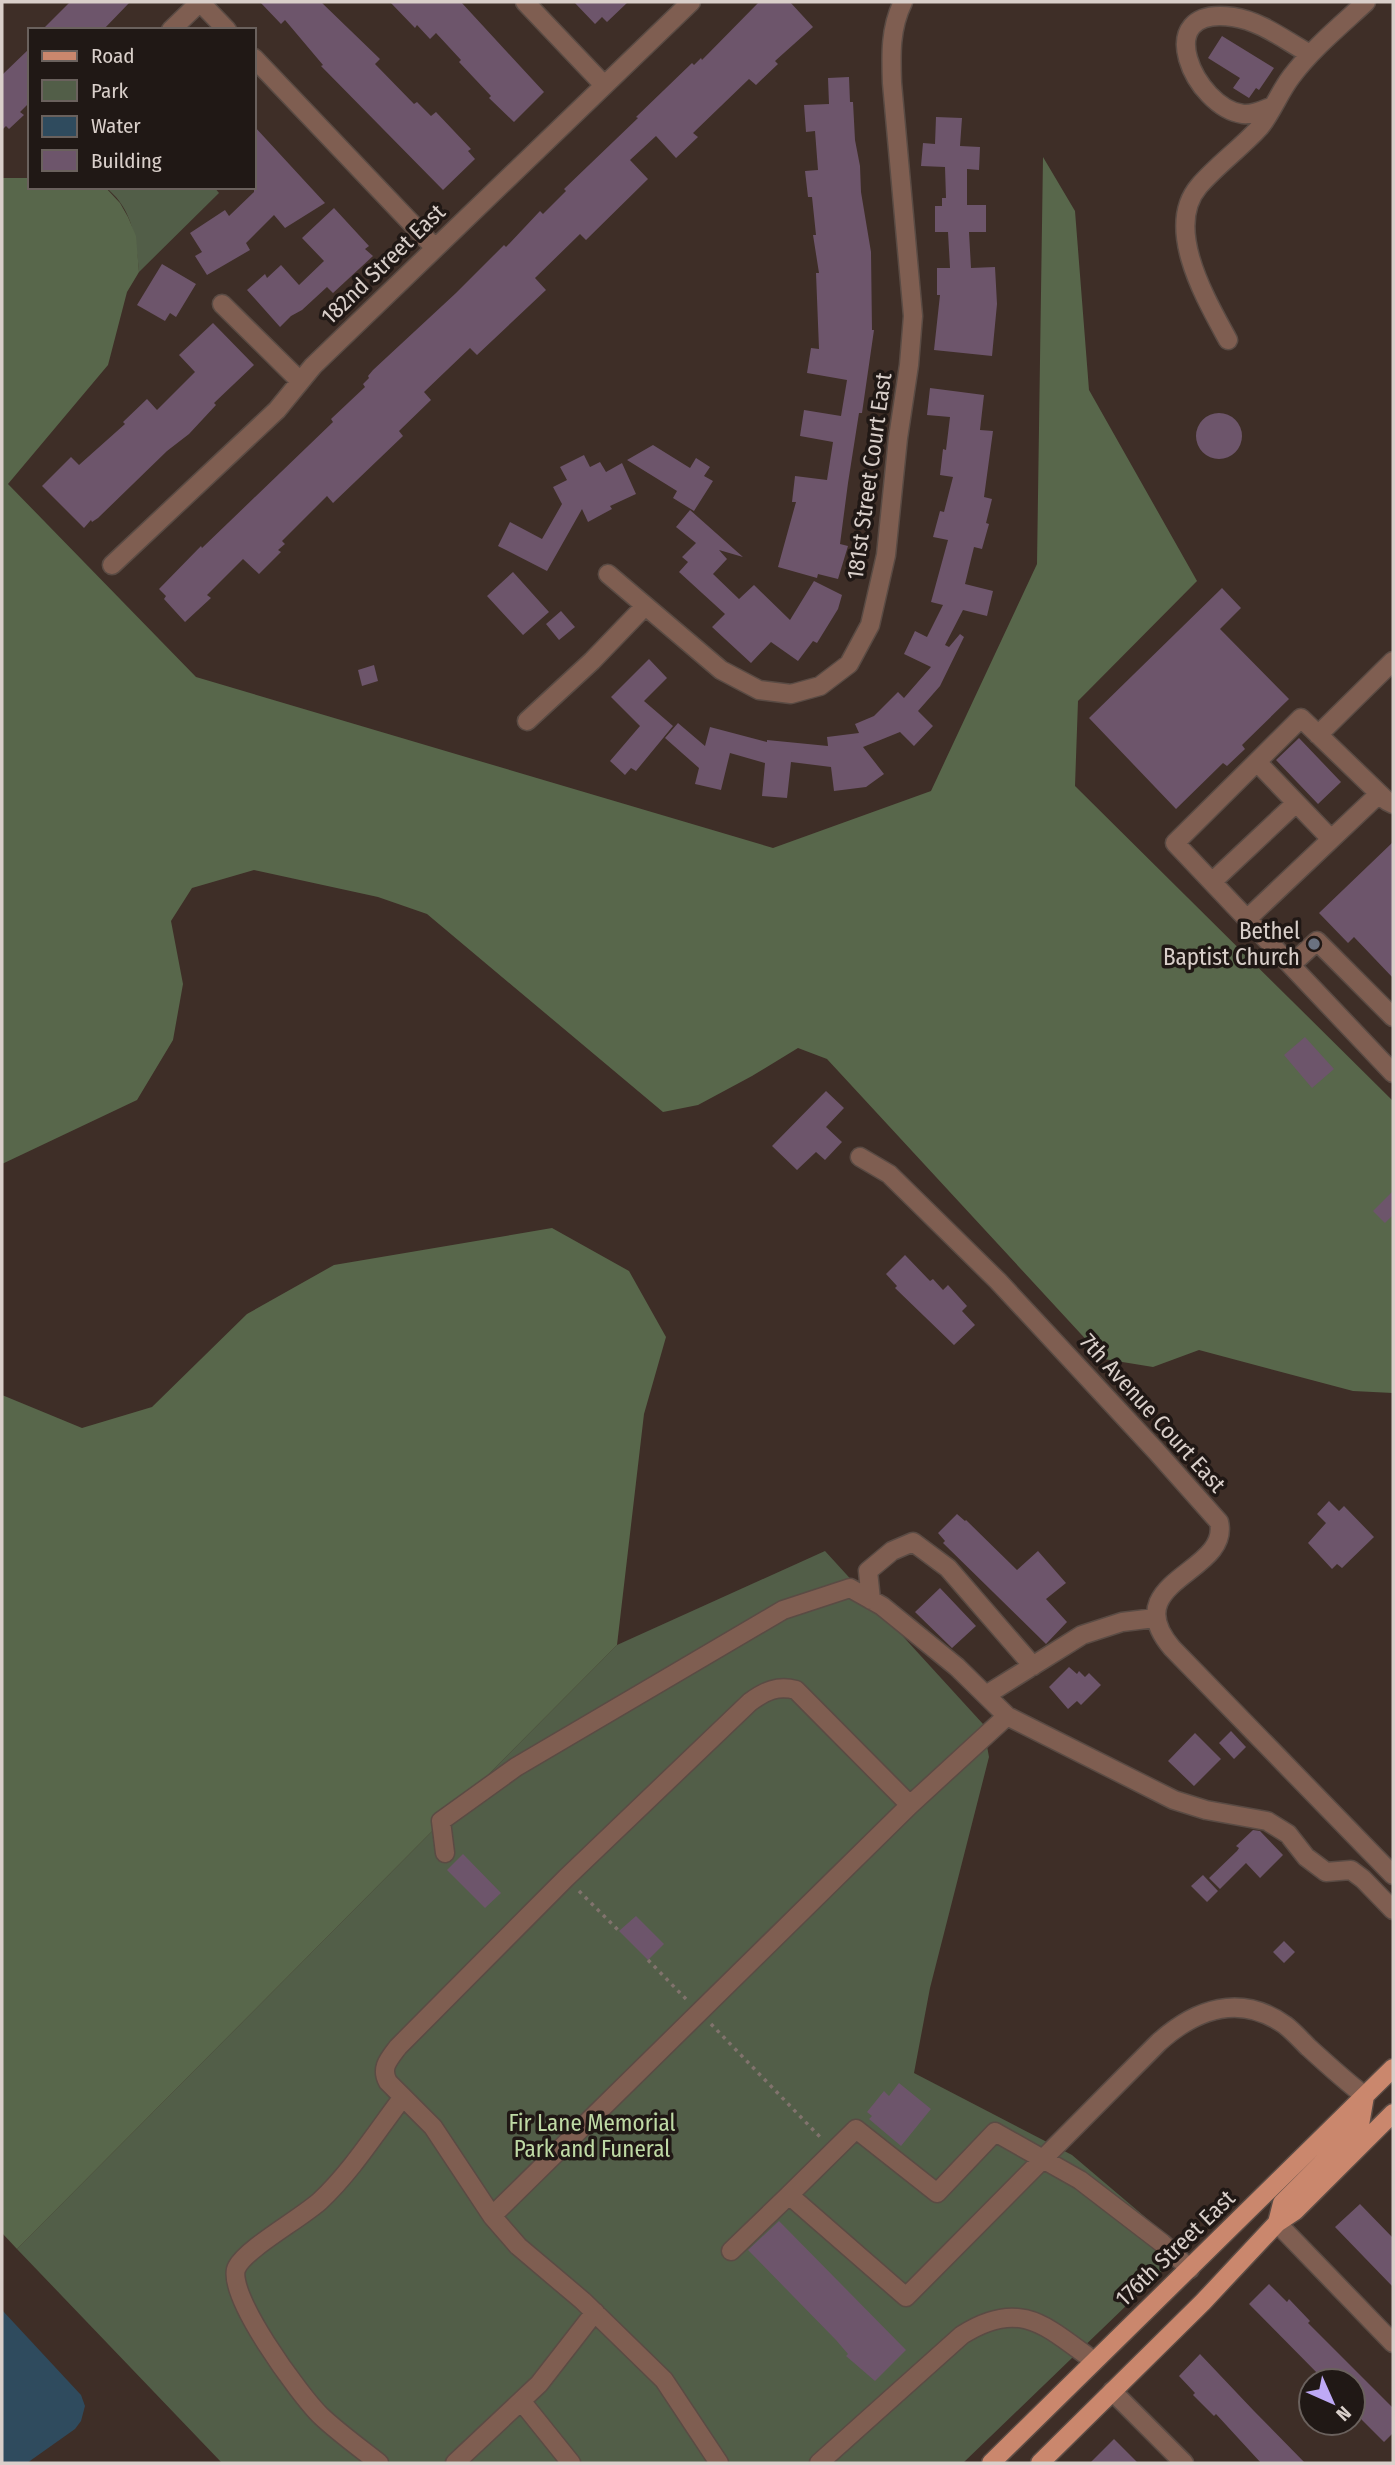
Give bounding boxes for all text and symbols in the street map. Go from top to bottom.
legend [28,28,256,189]
text: Road [91,43,135,69]
text: Park [91,78,129,104]
text: Water [91,113,141,139]
text: Building [91,148,162,174]
street label: 182nd Street East [315,198,451,330]
street label: 181st Street Court East [841,370,897,581]
place label: Bethel Baptist Church [1163,917,1300,971]
marker: Bethel Baptist Church [1306,936,1322,952]
street label: 7th Avenue Court East [1074,1328,1232,1499]
park label: Fir Lane Memorial Park and Funeral [508,2109,676,2163]
street label: 176th Street East [1109,2184,1241,2312]
north arrow [1297,2367,1367,2437]
text: N [1332,2402,1356,2426]

